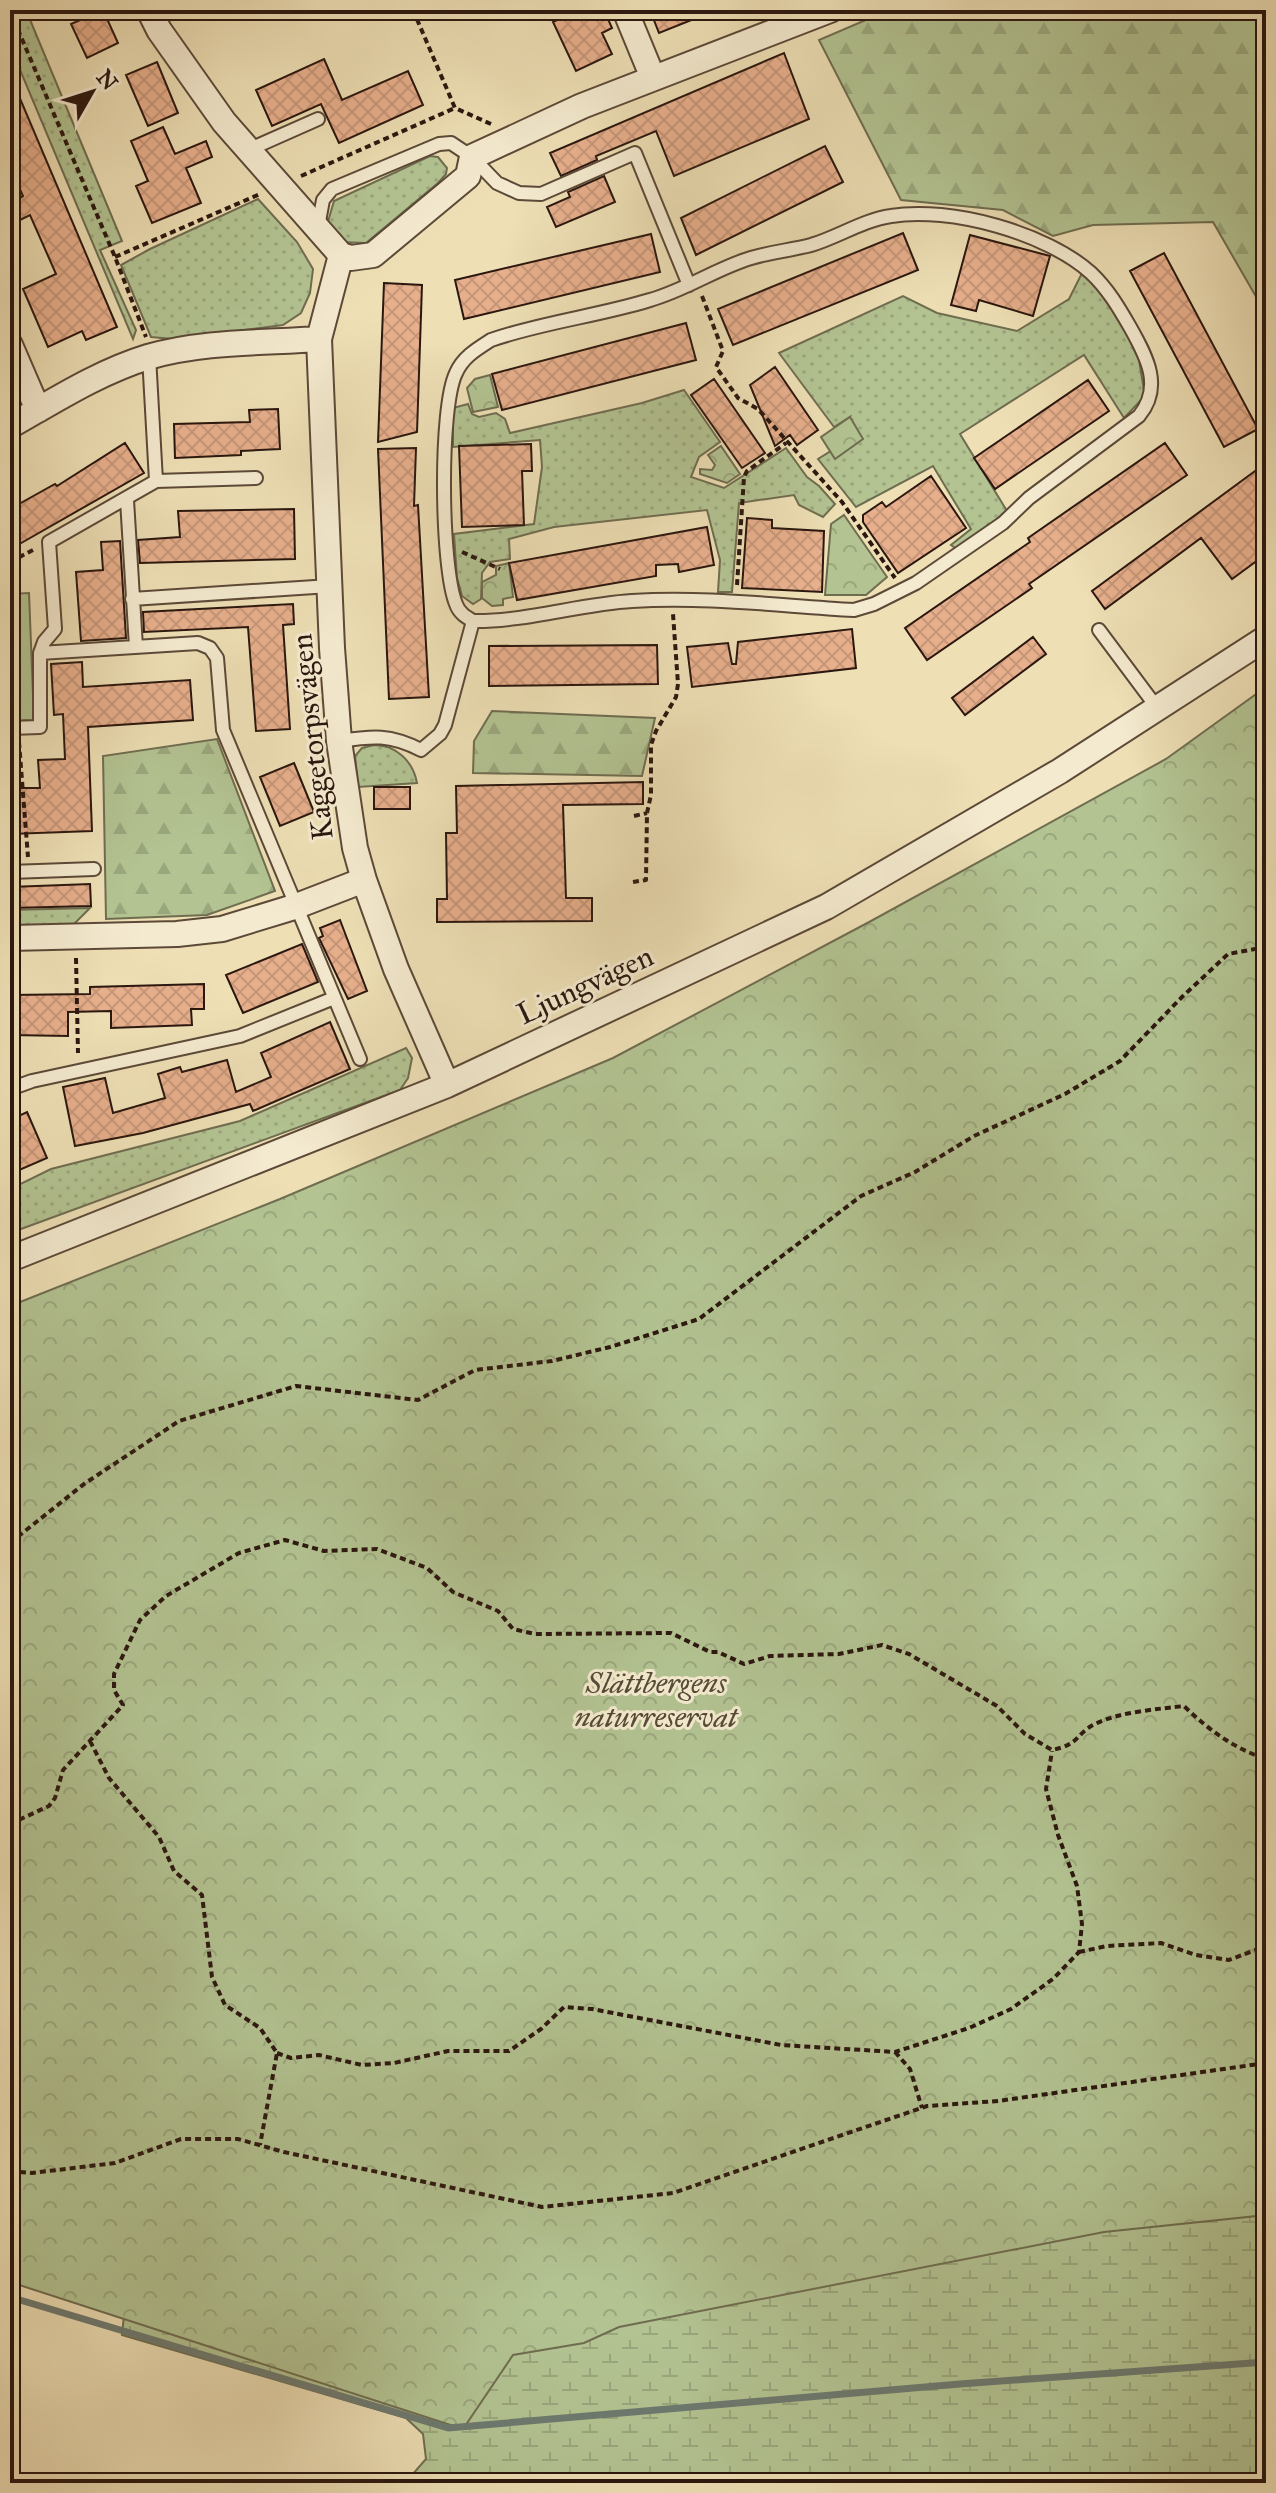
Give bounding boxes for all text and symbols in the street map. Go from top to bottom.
north arrow [52,52,132,132]
text: N [91,64,124,96]
street label: Kaggetorpsvägen [283,632,341,842]
street label: Ljungvägen [511,938,659,1032]
park label: Slättbergens naturreservat [575,1665,739,1735]

